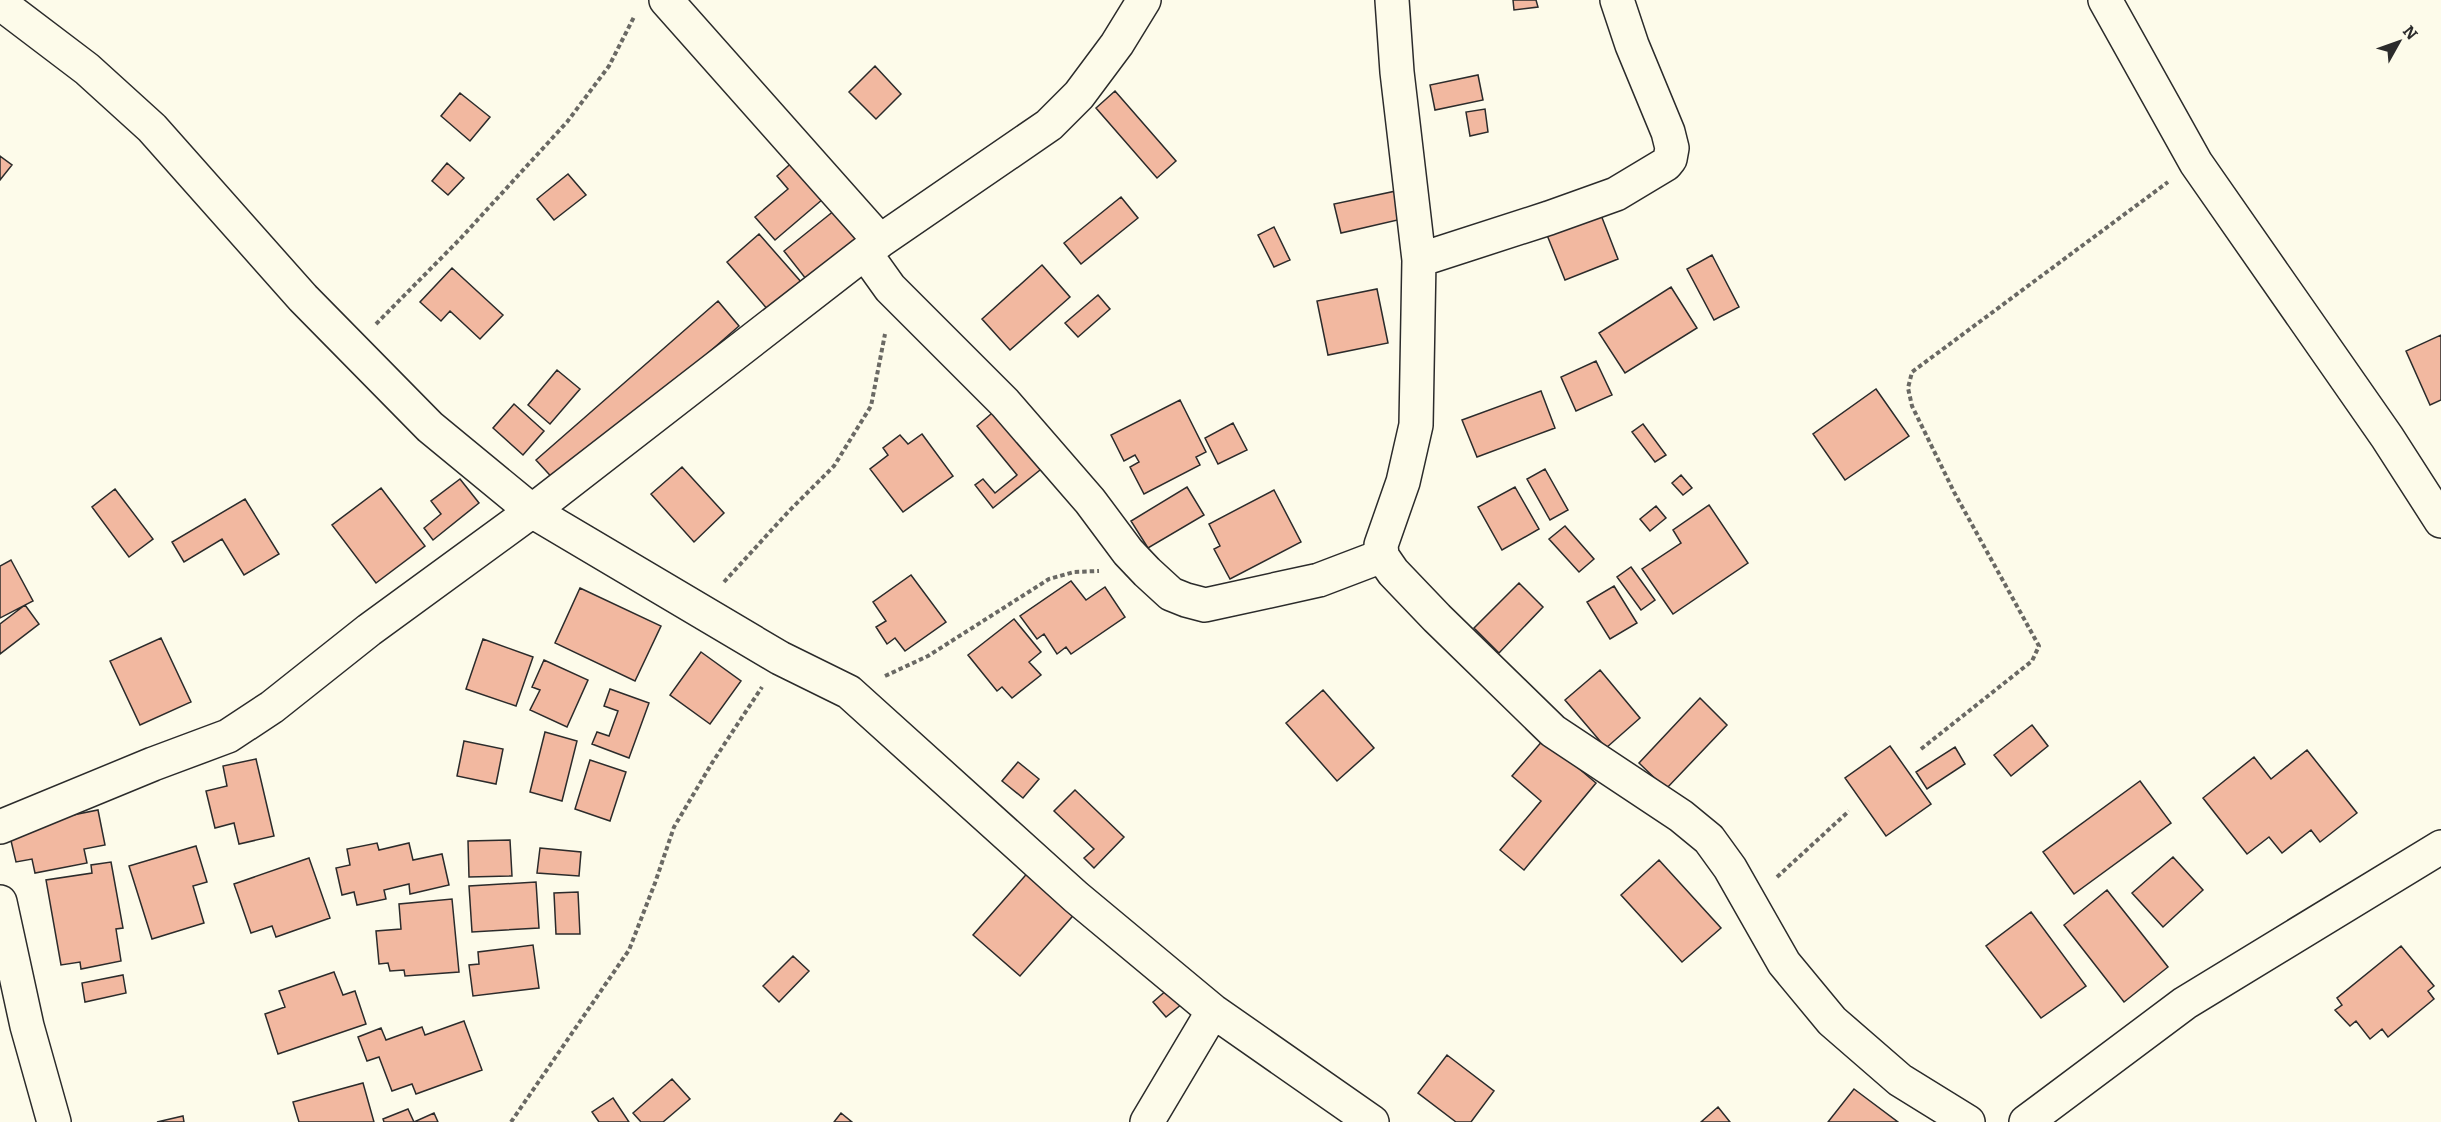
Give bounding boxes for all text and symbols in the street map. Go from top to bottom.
north arrow [2369,12,2429,72]
text: N [2399,22,2421,44]

